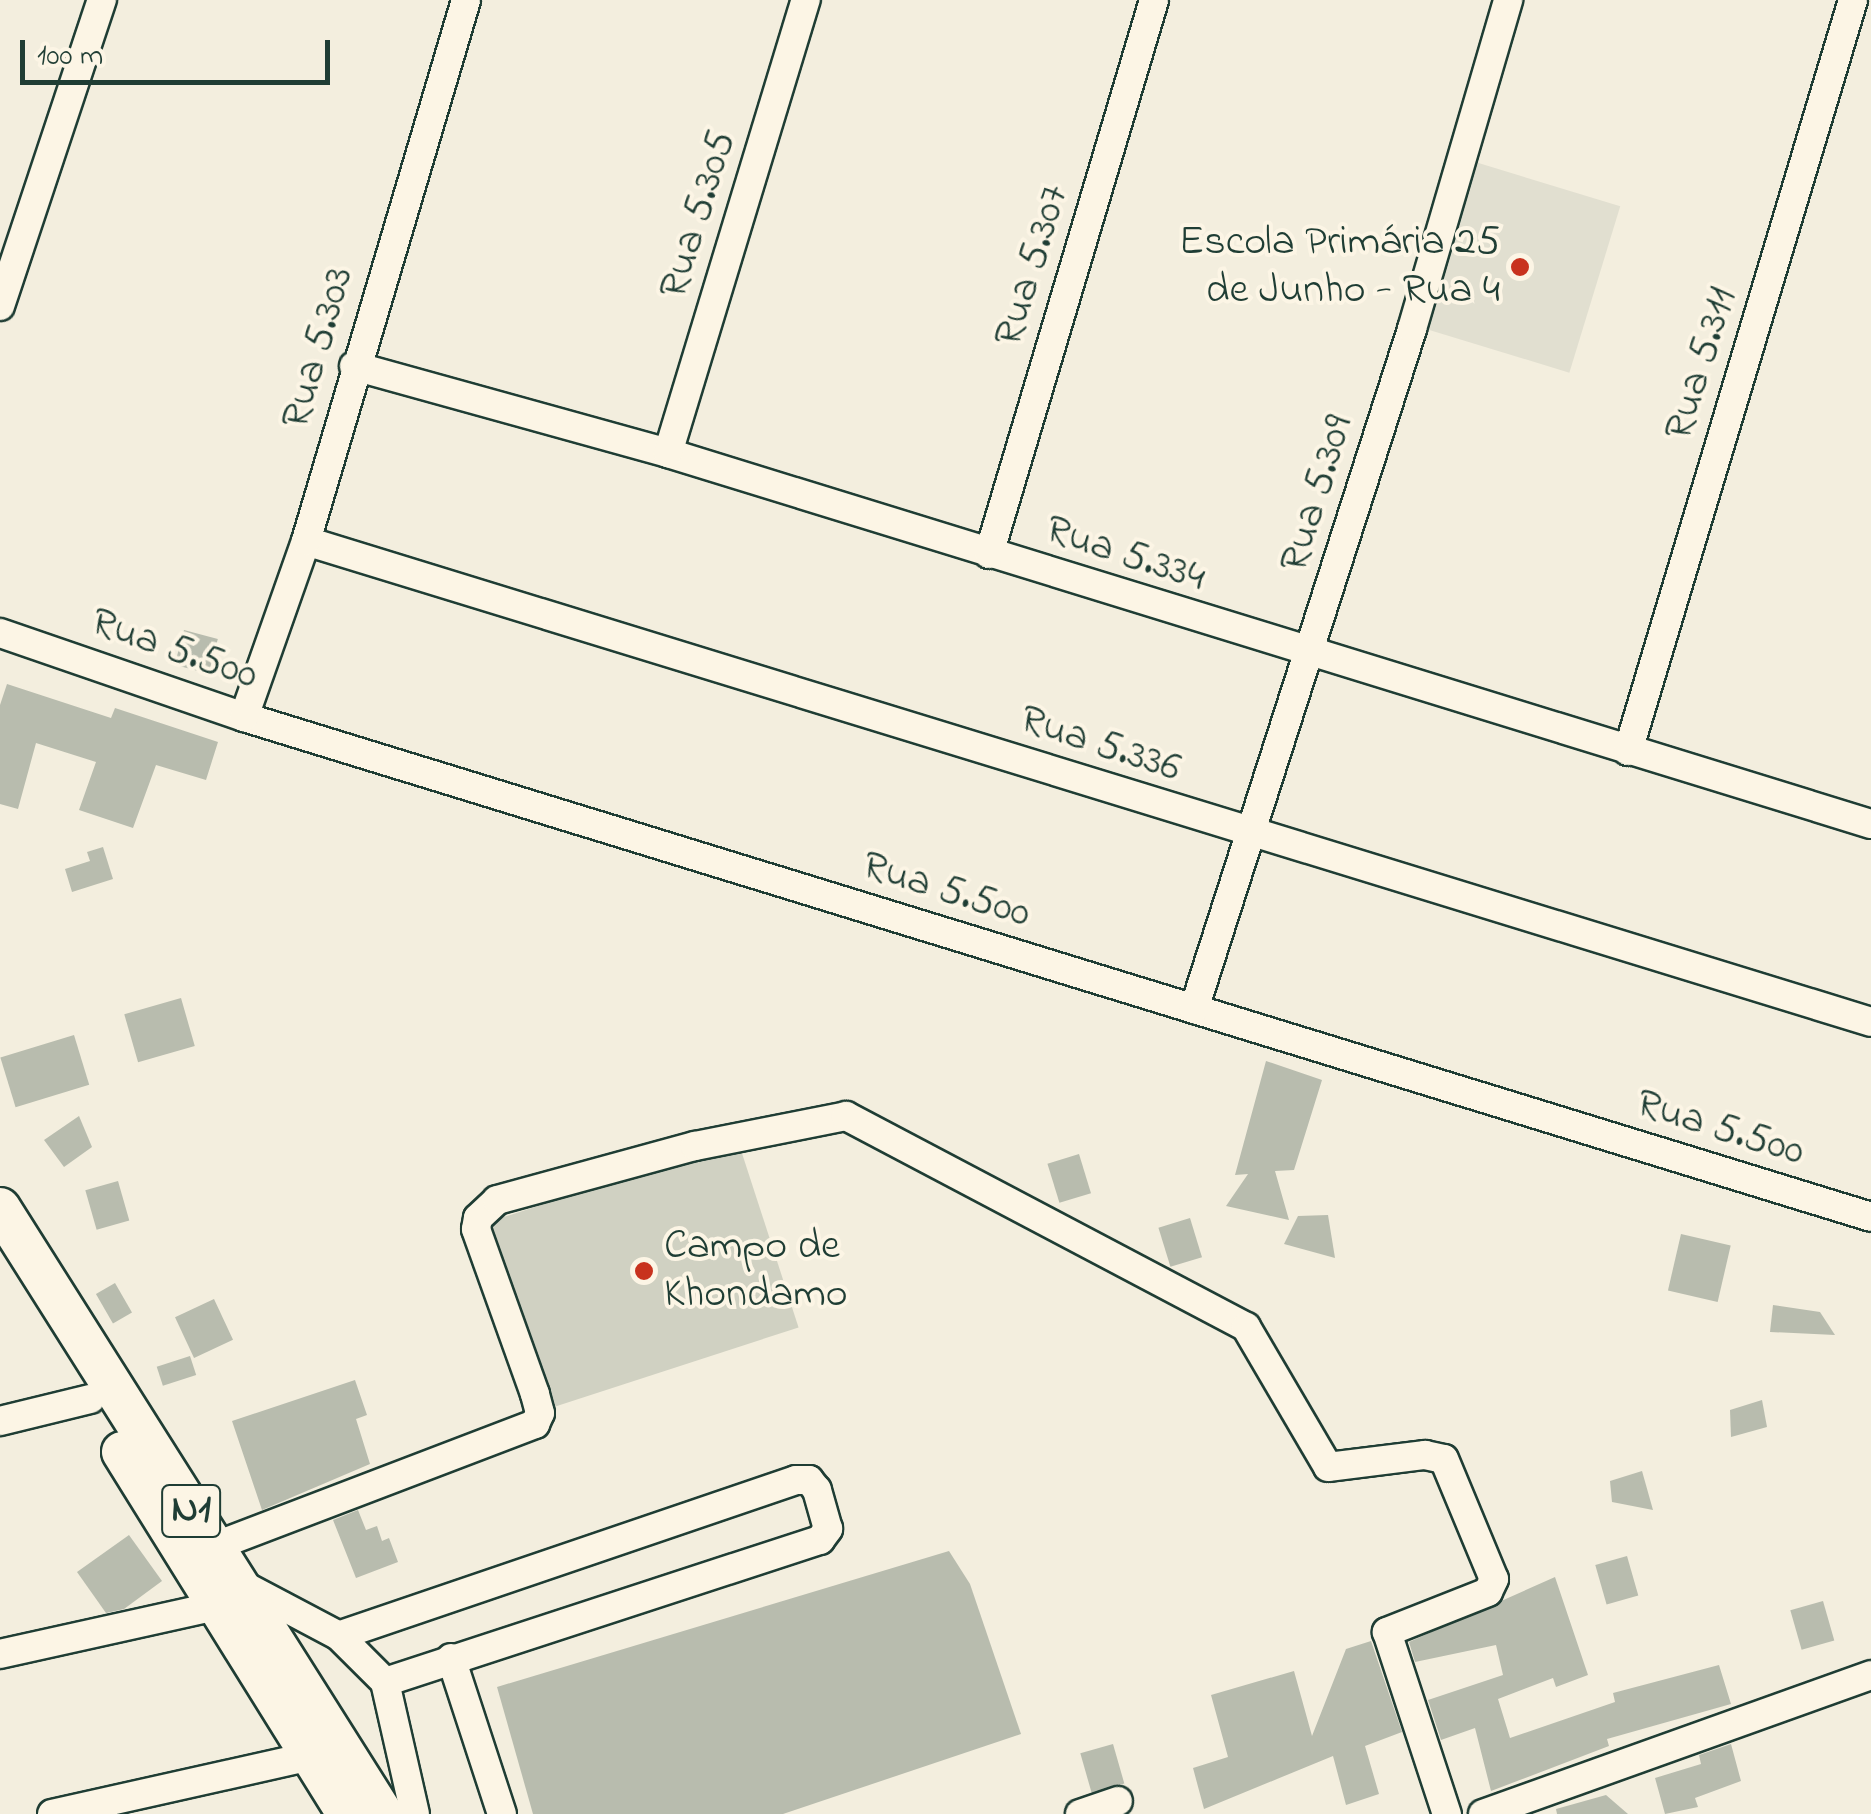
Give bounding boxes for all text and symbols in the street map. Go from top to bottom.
scale bar [25,20,335,82]
text: 100 m [37,35,103,79]
street label: Rua 5.305 [650,125,748,305]
street label: Rua 5.307 [985,179,1081,353]
place label: Escola Primária 25 de Junho - Rua 4 [1179,218,1500,316]
marker: Escola Primária 25 de Junho - Rua 4 [1509,256,1531,278]
street label: Rua 5.303 [272,261,366,435]
street label: Rua 5.311 [1655,282,1749,446]
street label: Rua 5.309 [1270,410,1366,578]
street label: Rua 5.334 [1039,506,1211,604]
street label: Rua 5.500 [84,598,264,702]
street label: Rua 5.336 [1013,695,1187,795]
street label: Rua 5.500 [856,842,1036,940]
street label: Rua 5.500 [1630,1080,1810,1178]
place label: Campo de Khondamo [664,1222,848,1320]
marker: Campo de Khondamo [633,1260,655,1282]
road number: N1 [161,1476,221,1546]

